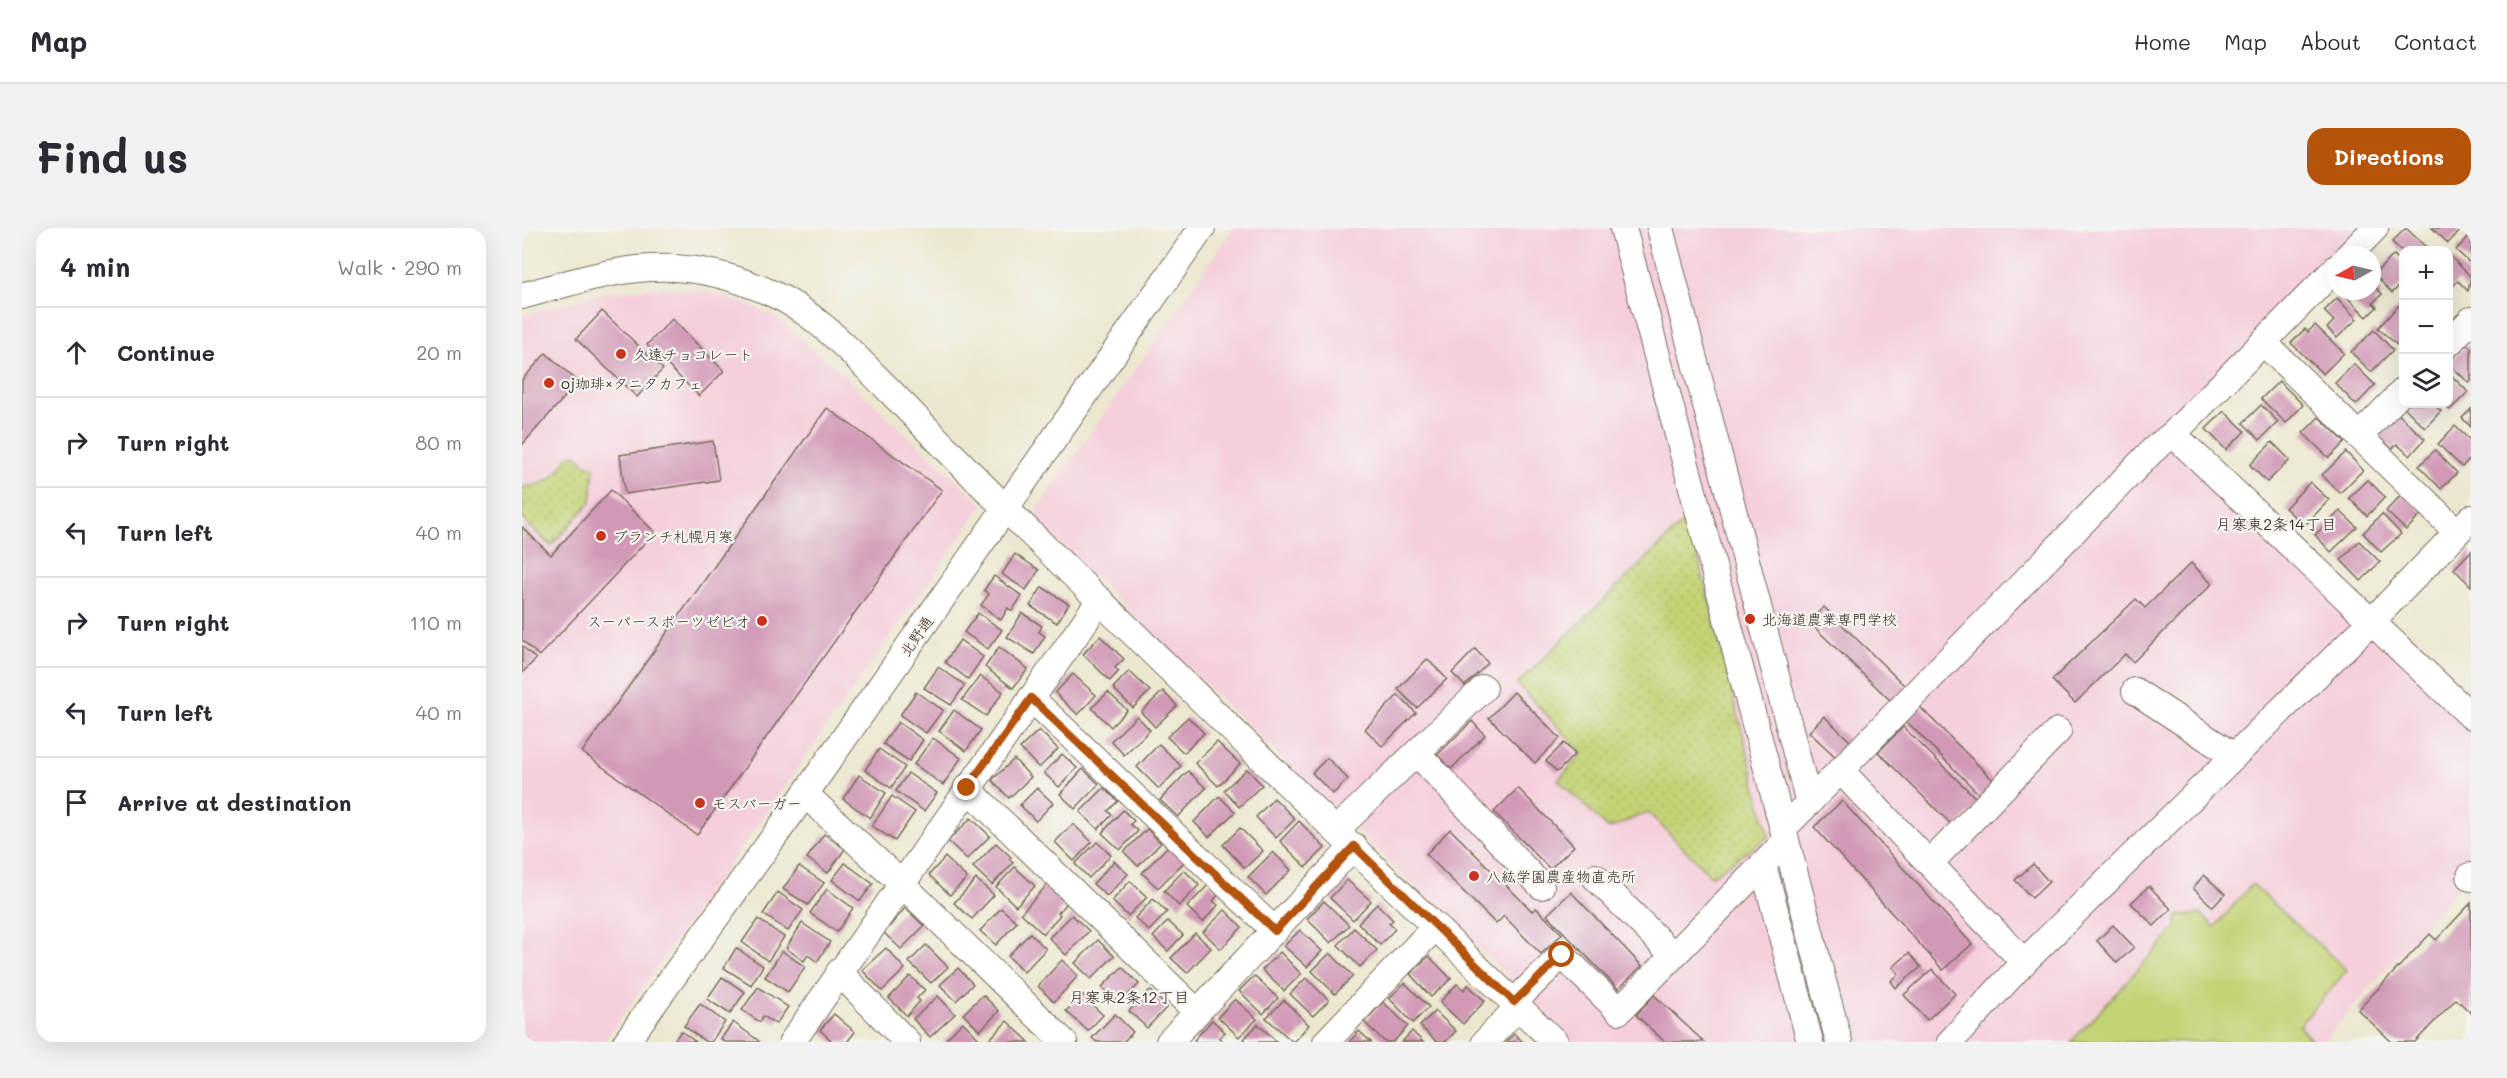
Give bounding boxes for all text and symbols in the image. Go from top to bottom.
text: Map [30,23,87,59]
text: Home [2134,28,2191,55]
text: Map [2224,28,2267,55]
text: About [2300,28,2361,55]
text: Contact [2394,28,2477,55]
button: Directions [2307,128,2471,185]
text: Find us [36,129,188,184]
north arrow [2327,246,2381,300]
map controls [2399,246,2453,408]
button: + [2399,246,2453,300]
text: 4 min [60,250,130,284]
text: Walk · 290 m [337,254,462,280]
button: − [2399,300,2453,354]
icon: ahead [60,336,93,369]
text: Continue [117,338,215,367]
text: 20 m [416,339,462,365]
place label: 久遠チョコレート [633,344,754,364]
marker: 久遠チョコレート [614,347,628,361]
button: layers [2399,354,2453,408]
place label: oj珈琲×タニタカフェ [561,373,703,393]
marker: oj珈琲×タニタカフェ [542,376,556,390]
icon: right [60,426,93,459]
text: Turn right [117,428,229,457]
text: 80 m [415,429,462,455]
district label: 月寒東2条14丁目 [2215,513,2337,534]
icon: left [60,516,93,549]
text: Turn left [117,518,213,547]
text: 40 m [416,519,462,545]
place label: ブランチ札幌月寒 [613,526,733,546]
marker: ブランチ札幌月寒 [594,529,608,543]
icon: right [60,606,93,639]
text: Turn right [117,608,229,637]
text: 110 m [409,609,462,635]
place label: 北海道農業専門学校 [1762,609,1897,629]
place label: スーパースポーツゼビオ [587,611,750,631]
street label: 北野通 [895,612,937,660]
marker: 北海道農業専門学校 [1743,612,1757,626]
marker: スーパースポーツゼビオ [755,614,769,628]
icon: left [60,696,93,729]
text: Turn left [117,698,213,727]
text: 40 m [416,699,462,725]
route end [953,774,979,800]
icon: arrive [60,786,93,819]
text: Arrive at destination [117,788,352,817]
place label: モスバーガー [712,793,802,813]
marker: モスバーガー [693,796,707,810]
place label: 八紘学園農産物直売所 [1486,866,1636,886]
marker: 八紘学園農産物直売所 [1467,869,1481,883]
route start [1548,941,1574,967]
district label: 月寒東2条12丁目 [1069,986,1189,1007]

